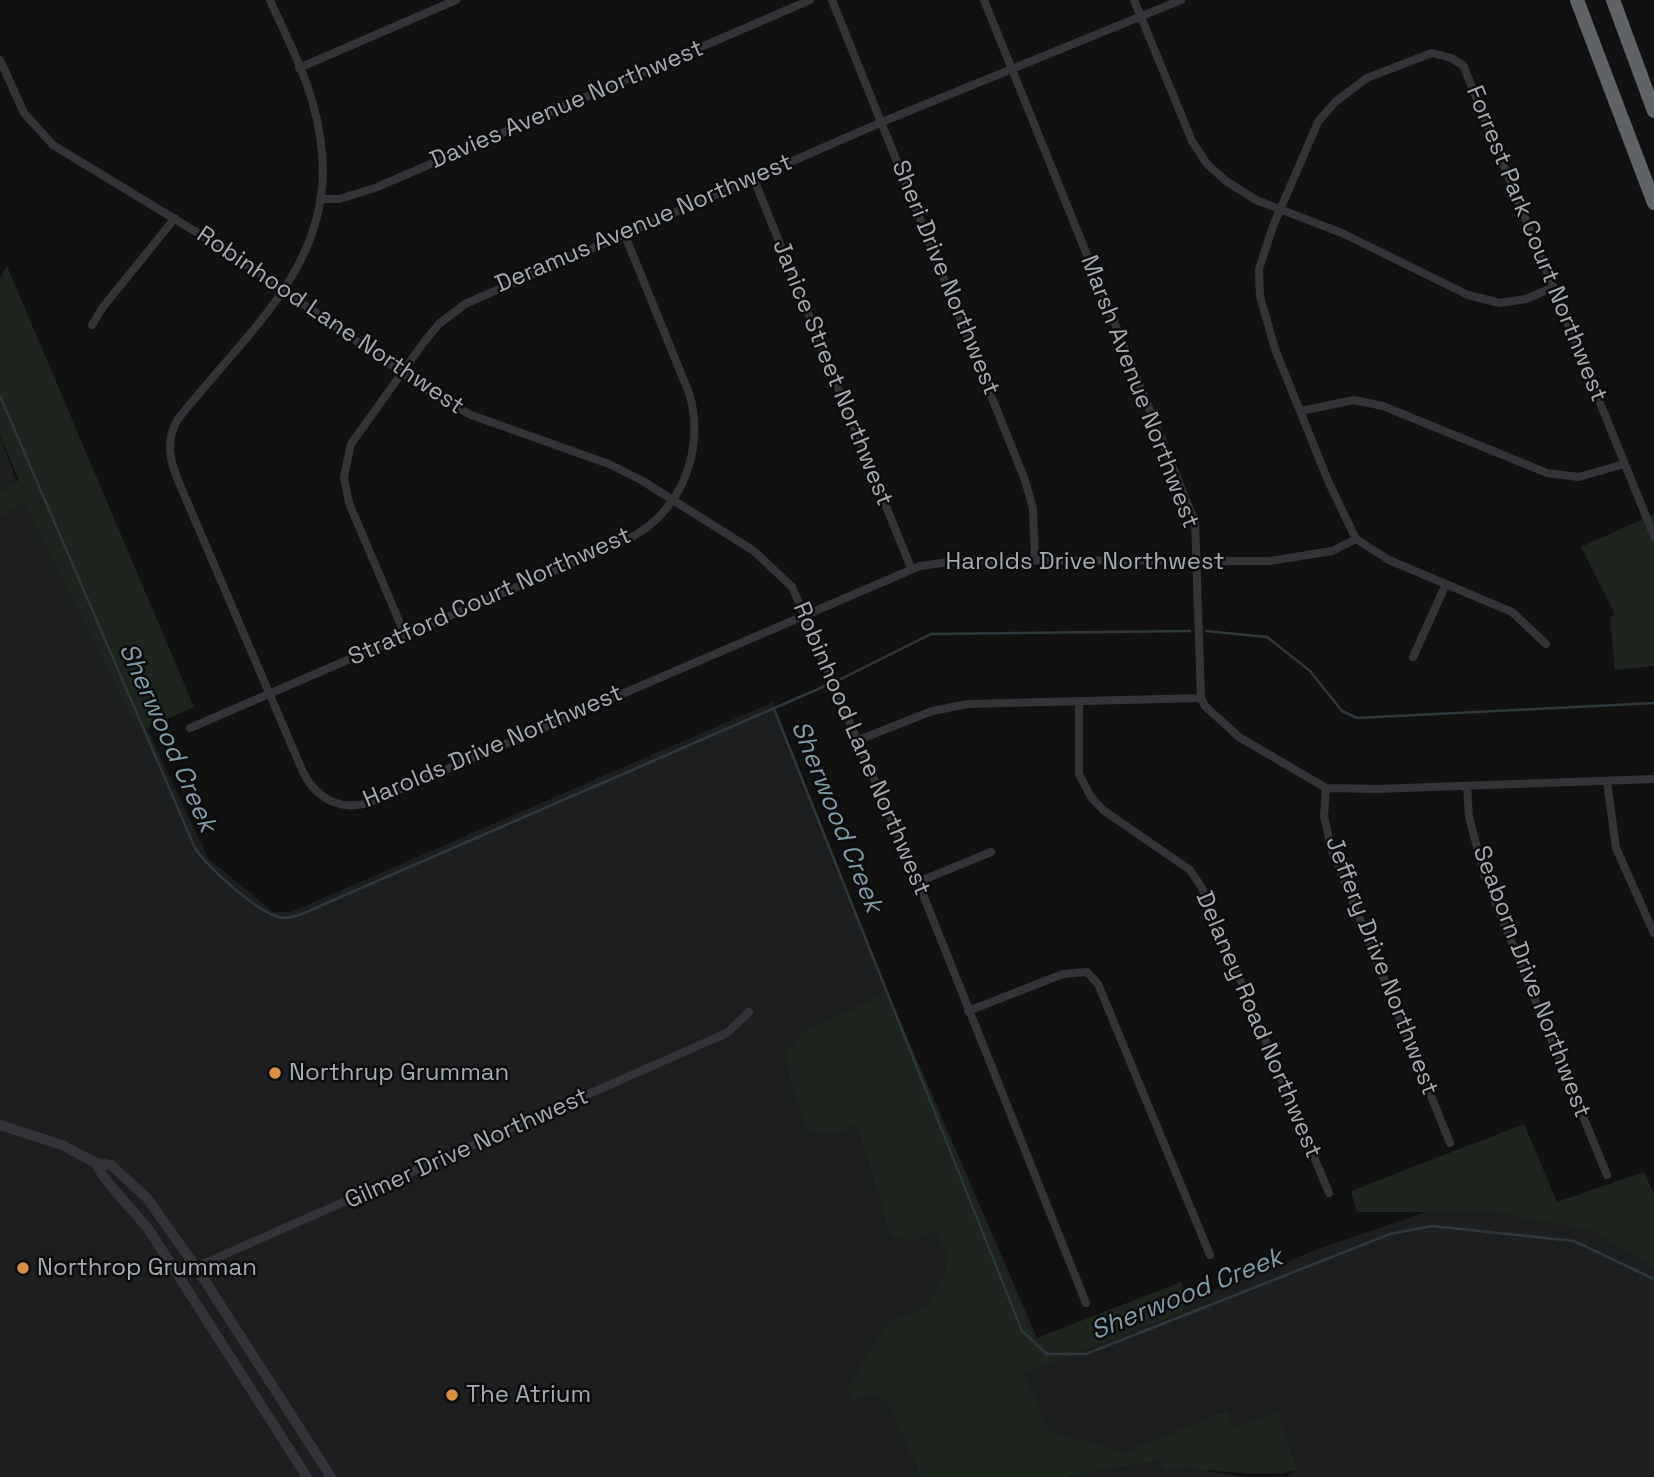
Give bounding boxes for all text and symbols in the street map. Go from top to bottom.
street label: Davies Avenue Northwest [426,34,708,176]
street label: Forrest Park Court Northwest [1459,82,1613,406]
street label: Deramus Avenue Northwest [491,148,797,300]
street label: Sheri Drive Northwest [885,156,1005,400]
street label: Robinhood Lane Northwest [191,221,469,421]
street label: Janice Street Northwest [765,236,899,510]
street label: Marsh Avenue Northwest [1074,252,1204,532]
street label: Stratford Court Northwest [344,522,636,672]
street label: Harolds Drive Northwest [946,548,1224,576]
street label: Robinhood Lane Northwest [786,598,936,900]
water label: Sherwood Creek [111,638,223,838]
street label: Harolds Drive Northwest [359,679,627,815]
water label: Sherwood Creek [783,717,889,917]
street label: Jeffery Drive Northwest [1318,833,1444,1099]
street label: Seaborn Drive Northwest [1466,842,1596,1122]
street label: Delaney Road Northwest [1189,887,1327,1163]
place label: Northrup Grumman [289,1059,509,1087]
marker: Northrup Grumman [267,1065,283,1081]
street label: Gilmer Drive Northwest [341,1082,593,1216]
water label: Sherwood Creek [1087,1242,1287,1348]
place label: Northrop Grumman [37,1254,257,1282]
marker: Northrop Grumman [15,1260,31,1276]
place label: The Atrium [466,1381,591,1409]
marker: The Atrium [444,1387,460,1403]

